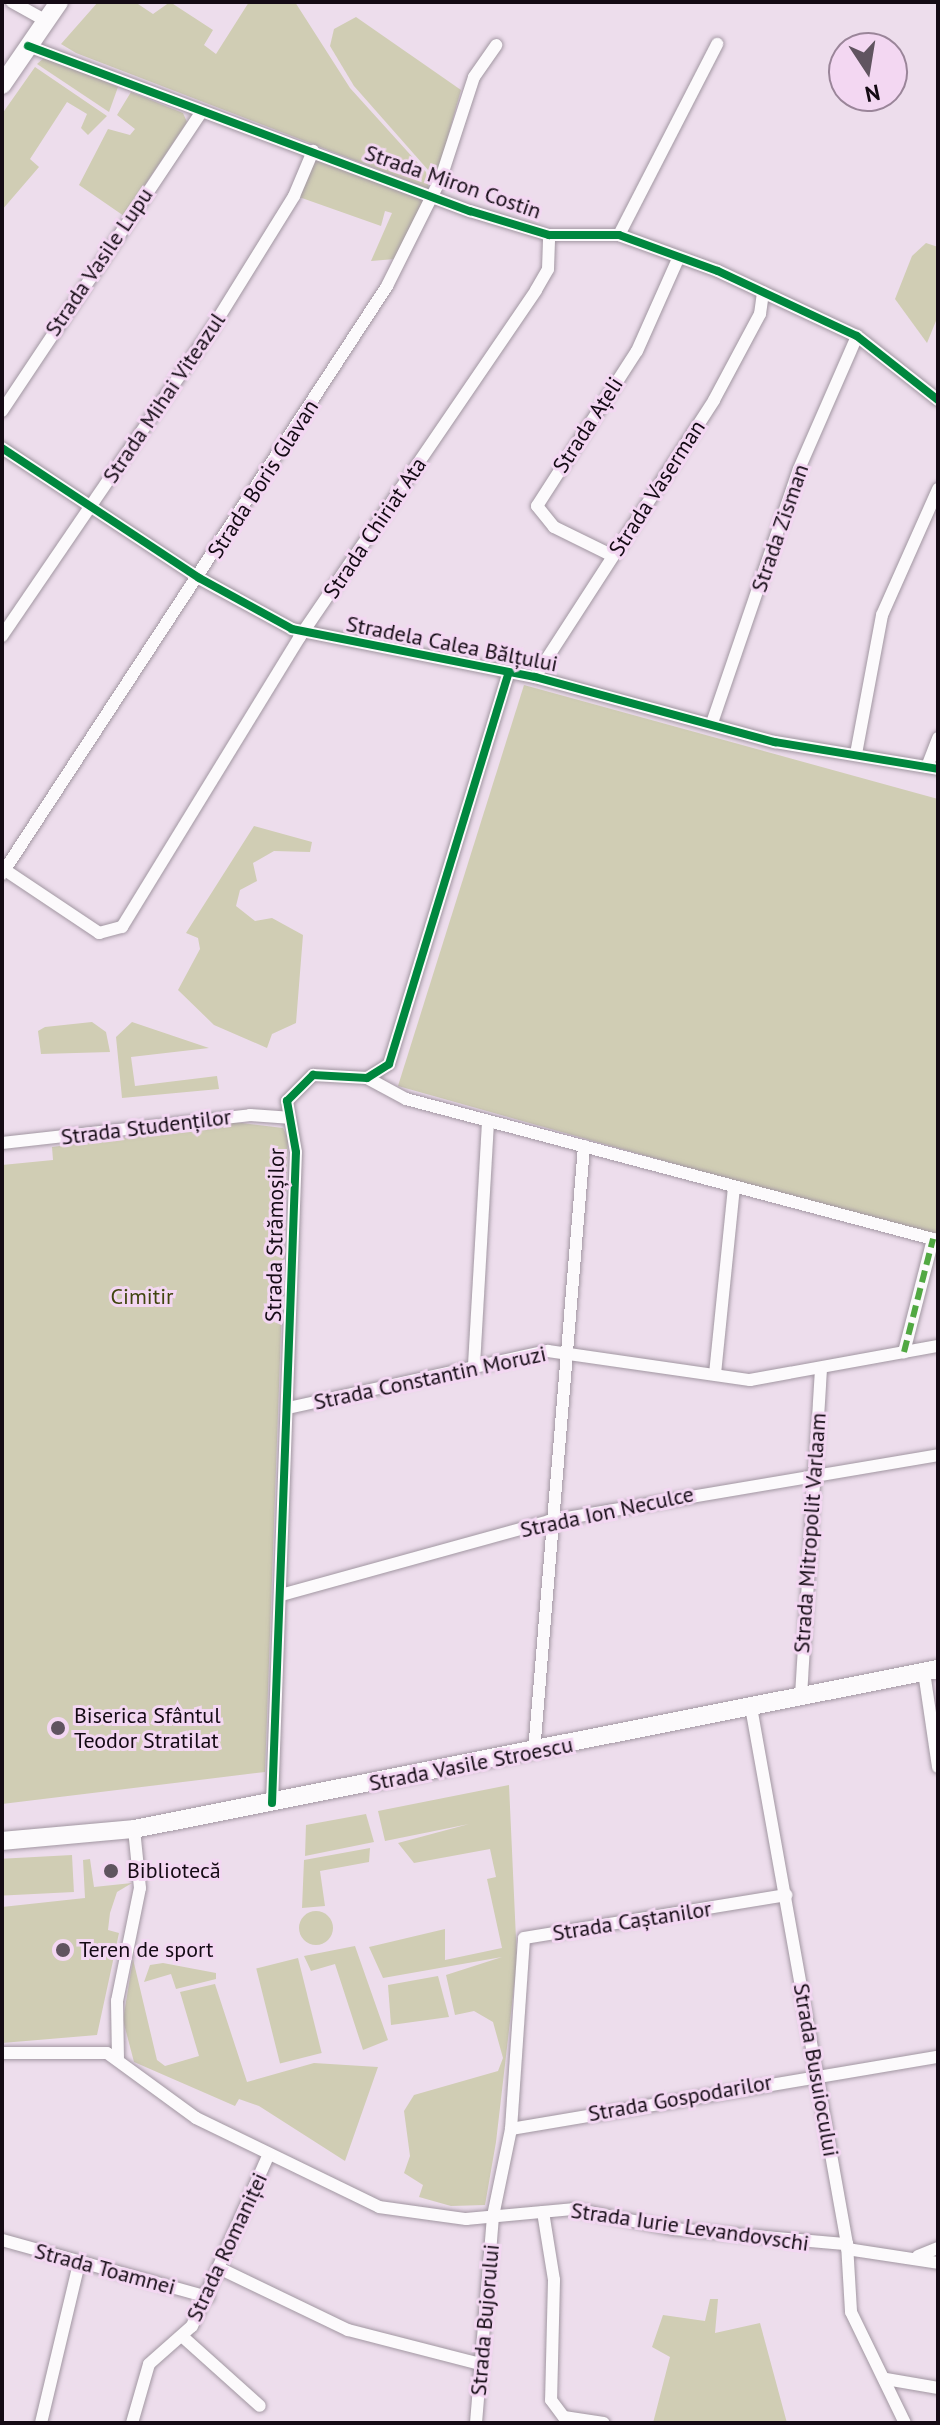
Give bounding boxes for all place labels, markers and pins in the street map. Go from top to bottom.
place label: Biserica Sfântul Teodor Stratilat [74,1702,221,1754]
marker: Biserica Sfântul Teodor Stratilat [49,1719,67,1737]
place label: Bibliotecă [127,1858,221,1884]
marker: Bibliotecă [102,1862,120,1880]
place label: Teren de sport [79,1937,214,1963]
marker: Teren de sport [54,1941,72,1959]

